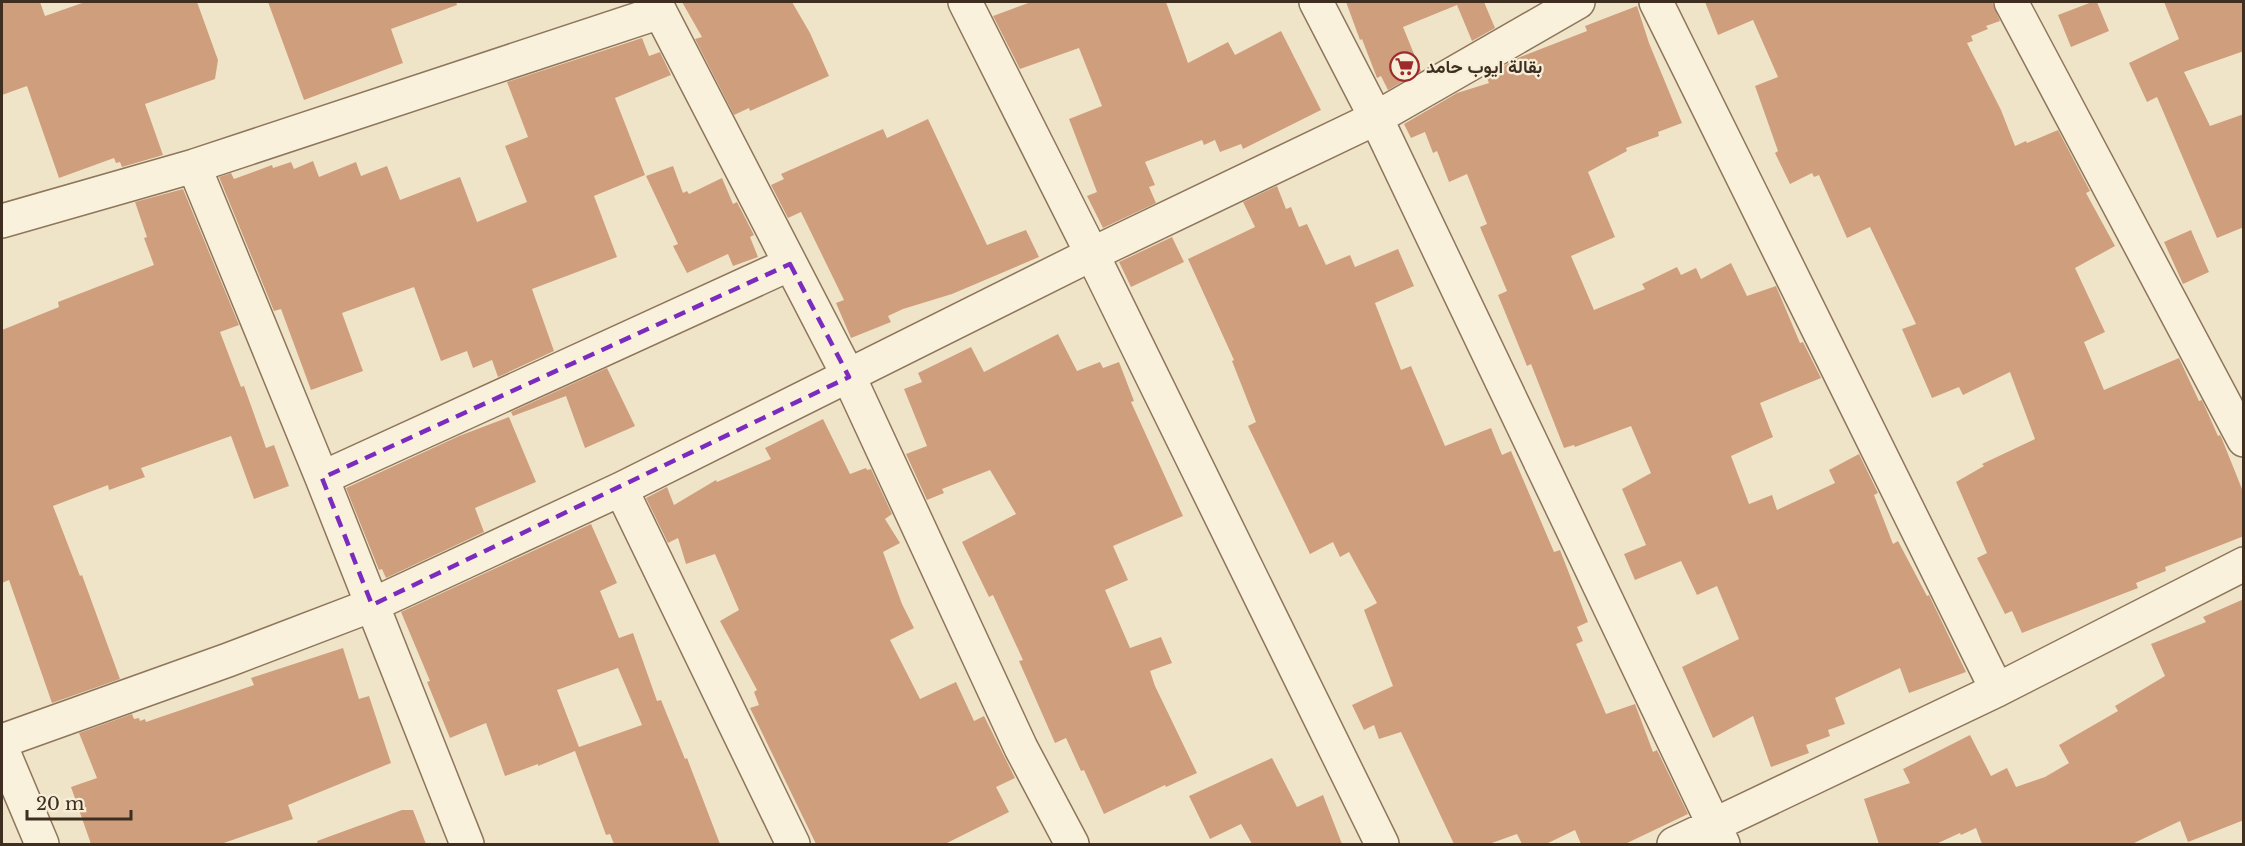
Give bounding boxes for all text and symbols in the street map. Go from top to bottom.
supermarket icon: بقالة ايوب حامد [1389,51,1421,83]
place label: بقالة ايوب حامد [1426,56,1542,78]
scale bar [27,783,130,821]
text: 20 m [36,793,84,815]

